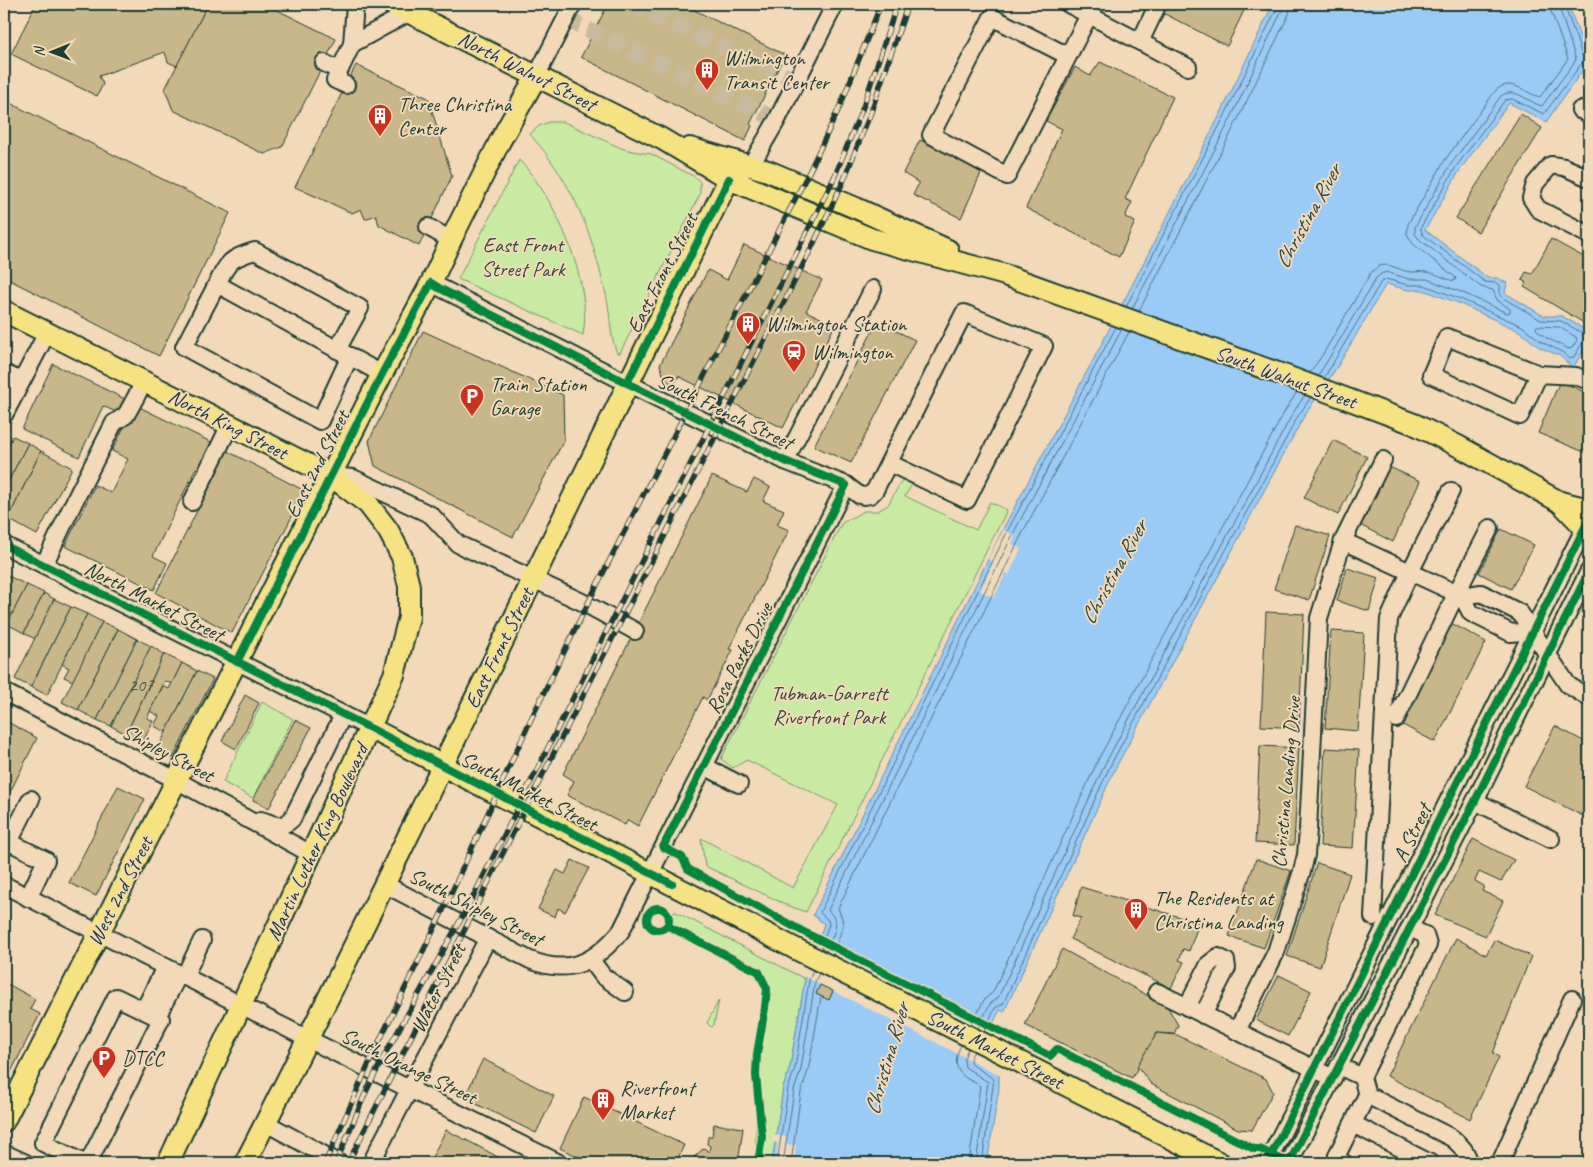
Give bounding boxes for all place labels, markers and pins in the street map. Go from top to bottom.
place label: Wilmington Transit Center [724,45,831,95]
building icon: Wilmington Transit Center [694,57,720,91]
place label: Three Christina Center [398,91,513,141]
building icon: Three Christina Center [367,103,393,137]
building icon: Wilmington Station [735,311,761,345]
place label: Wilmington Station [766,311,908,337]
station icon: Wilmington [781,339,807,373]
place label: Wilmington [812,339,894,365]
place label: Train Station Garage [490,371,587,421]
parking icon: Train Station Garage [459,383,485,417]
place label: The Residents at Christina Landing [1154,885,1285,935]
building icon: The Residents at Christina Landing [1123,897,1149,931]
parking icon: DTCC [91,1045,117,1079]
place label: DTCC [122,1045,165,1071]
place label: Riverfront Market [620,1075,697,1125]
building icon: Riverfront Market [590,1087,616,1121]

